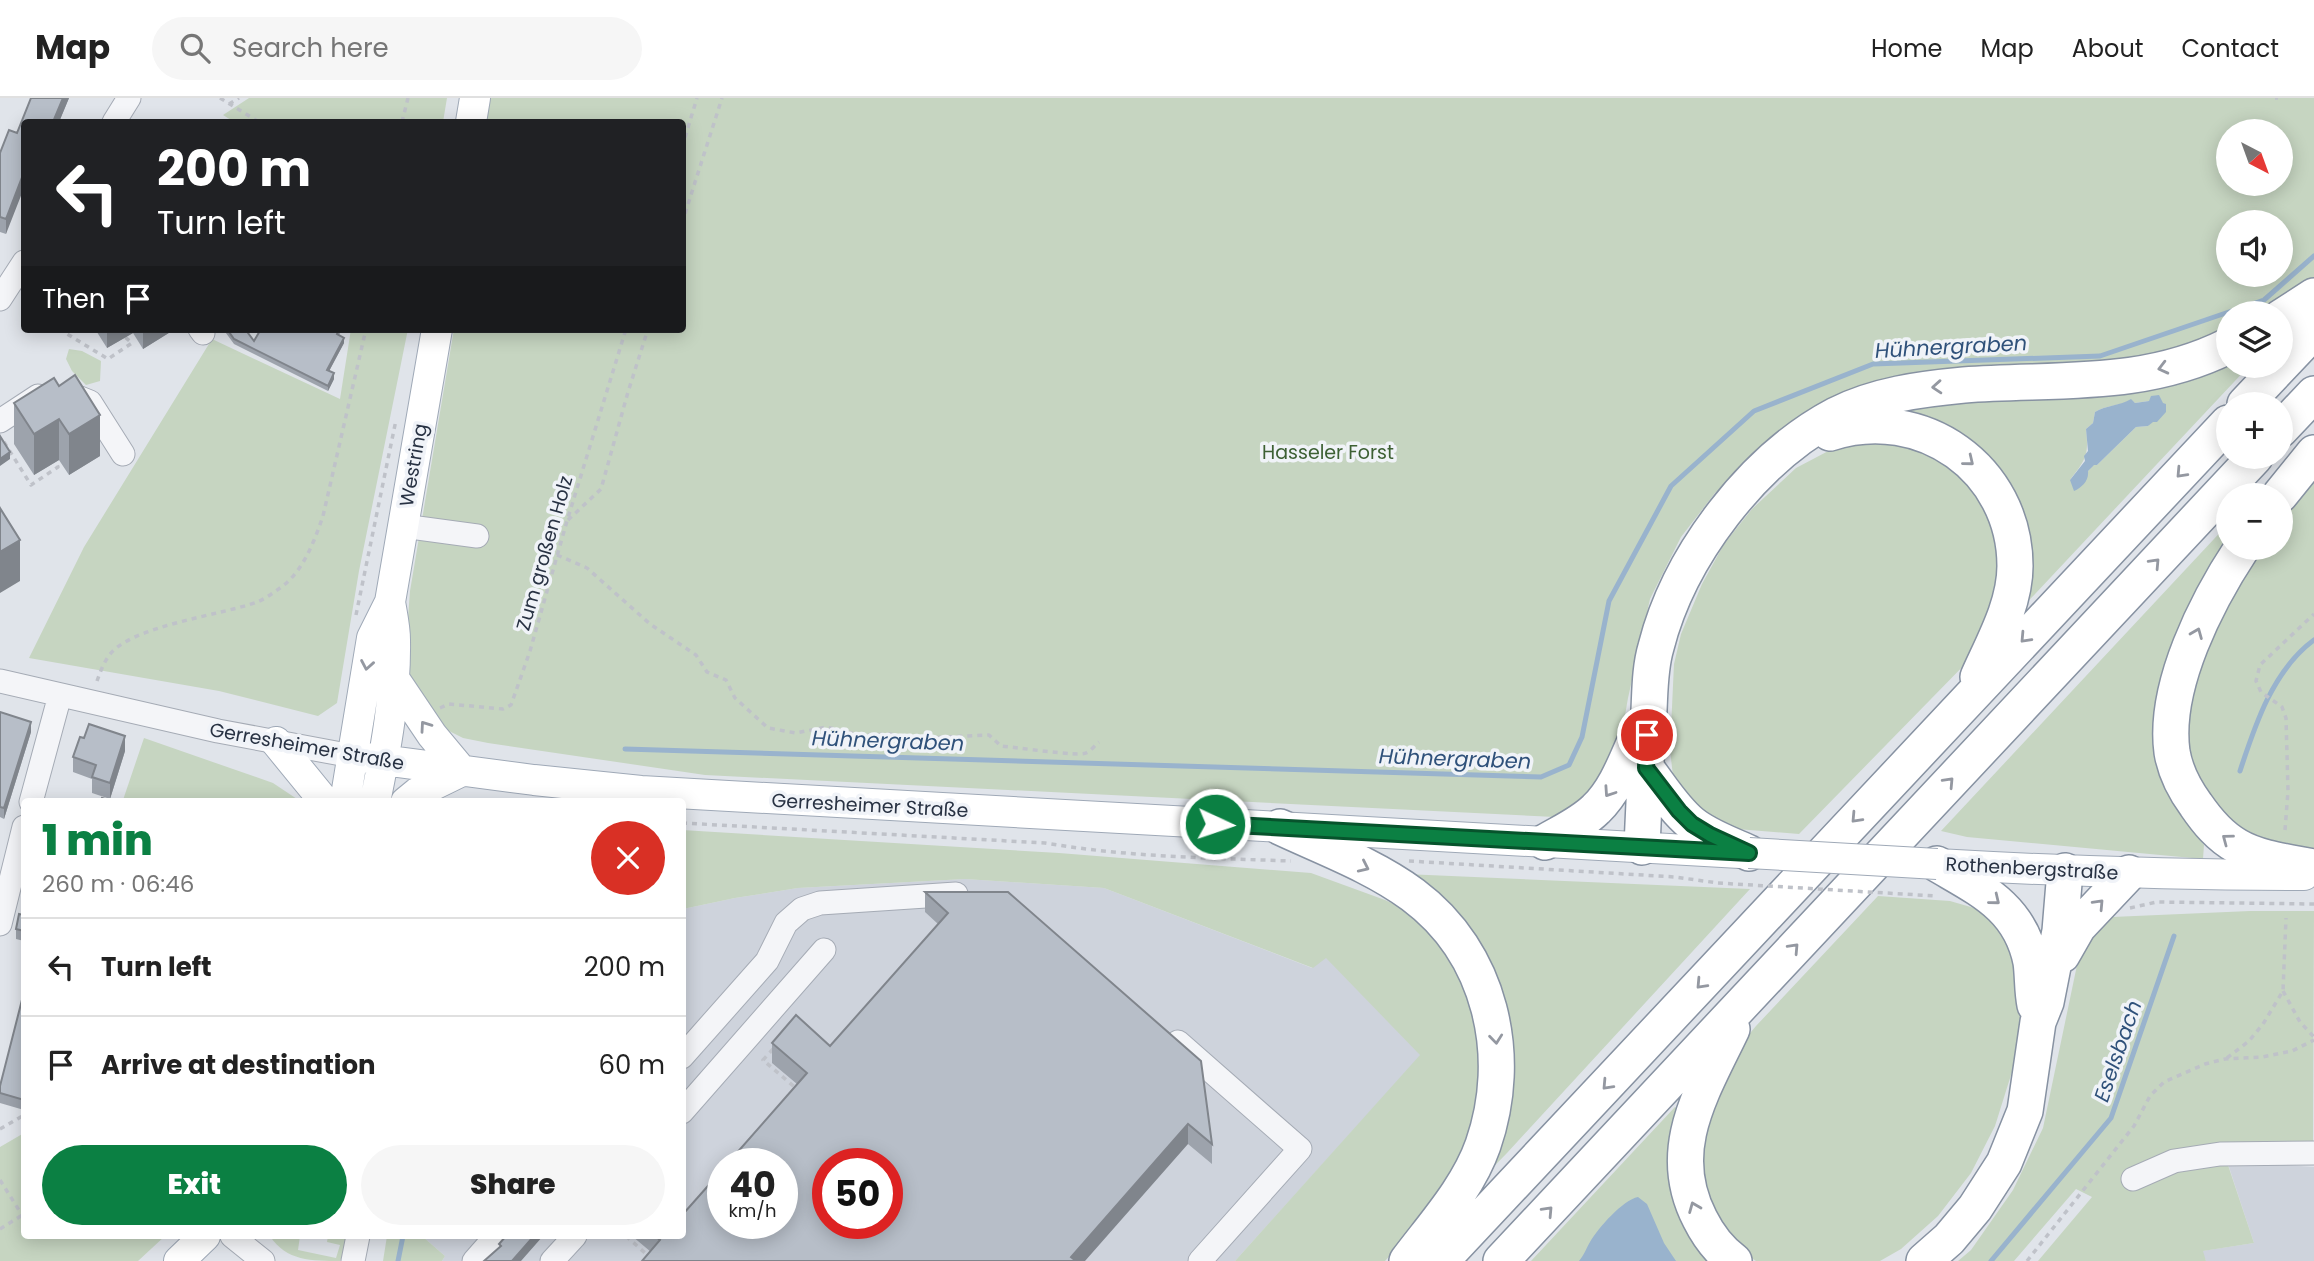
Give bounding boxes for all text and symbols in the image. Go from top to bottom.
search box [152,17,642,80]
text: Map [35,24,110,71]
icon: search [176,29,214,67]
text: Search here [232,30,389,66]
text: Home [1871,32,1943,65]
text: Map [1981,32,2034,65]
text: About [2072,32,2143,65]
text: Contact [2181,32,2279,65]
north arrow [2216,119,2292,196]
map controls [2216,119,2293,560]
text: 200 m [157,135,311,203]
icon: left [42,147,133,238]
text: Turn left [157,200,286,245]
button: sound [2216,210,2293,287]
icon: arrive [119,280,157,318]
text: Then [42,281,105,317]
button: layers [2216,301,2293,378]
water label: Hühnergraben [1874,328,2028,365]
one-way arrow [2158,360,2170,374]
one-way arrow [1932,380,1943,395]
button: + [2216,392,2293,469]
street label: Westring [393,421,434,509]
park label: Hasseler Forst [1262,439,1394,466]
one-way arrow [1960,453,1973,465]
one-way arrow [2177,465,2189,478]
street label: Zum großen Holz [509,473,579,634]
button: − [2216,483,2293,560]
one-way arrow [2147,558,2159,571]
one-way arrow [2189,628,2203,640]
one-way arrow [2021,630,2034,643]
one-way arrow [360,659,375,671]
pin [1617,705,1677,765]
street label: Gerresheimer Straße [207,716,406,777]
icon: arrive [1628,716,1666,754]
one-way arrow [421,721,433,734]
water label: Hühnergraben [811,723,965,758]
water label: Hühnergraben [1378,741,1532,776]
one-way arrow [1941,777,1953,790]
one-way arrow [1605,784,1617,797]
street label: Gerresheimer Straße [771,787,969,824]
position arrow [1178,787,1252,861]
one-way arrow [1852,810,1865,823]
text: 1 min [42,811,153,870]
button: close [591,821,665,895]
one-way arrow [2222,834,2235,847]
street label: Rothenbergstraße [1945,850,2119,887]
one-way arrow [1357,858,1369,872]
text: 260 m · 06:46 [42,868,194,900]
one-way arrow [1986,892,1999,904]
one-way arrow [2091,899,2104,912]
one-way arrow [1785,943,1798,956]
icon: left [42,948,80,986]
text: Turn left [101,949,212,985]
text: 200 m [584,949,665,985]
one-way arrow [1696,976,1709,989]
water label: Eselsbach [2087,996,2148,1105]
one-way arrow [1488,1033,1503,1045]
icon: arrive [42,1046,80,1084]
text: Arrive at destination [101,1047,376,1083]
text: 60 m [598,1047,665,1083]
one-way arrow [1603,1077,1615,1090]
button: Exit [42,1145,347,1225]
button: Share [361,1145,665,1225]
speed limit sign: 50 [812,1148,903,1239]
text: 40 [729,1160,776,1209]
text: km/h [729,1198,776,1223]
one-way arrow [1689,1201,1703,1213]
one-way arrow [1539,1206,1552,1219]

